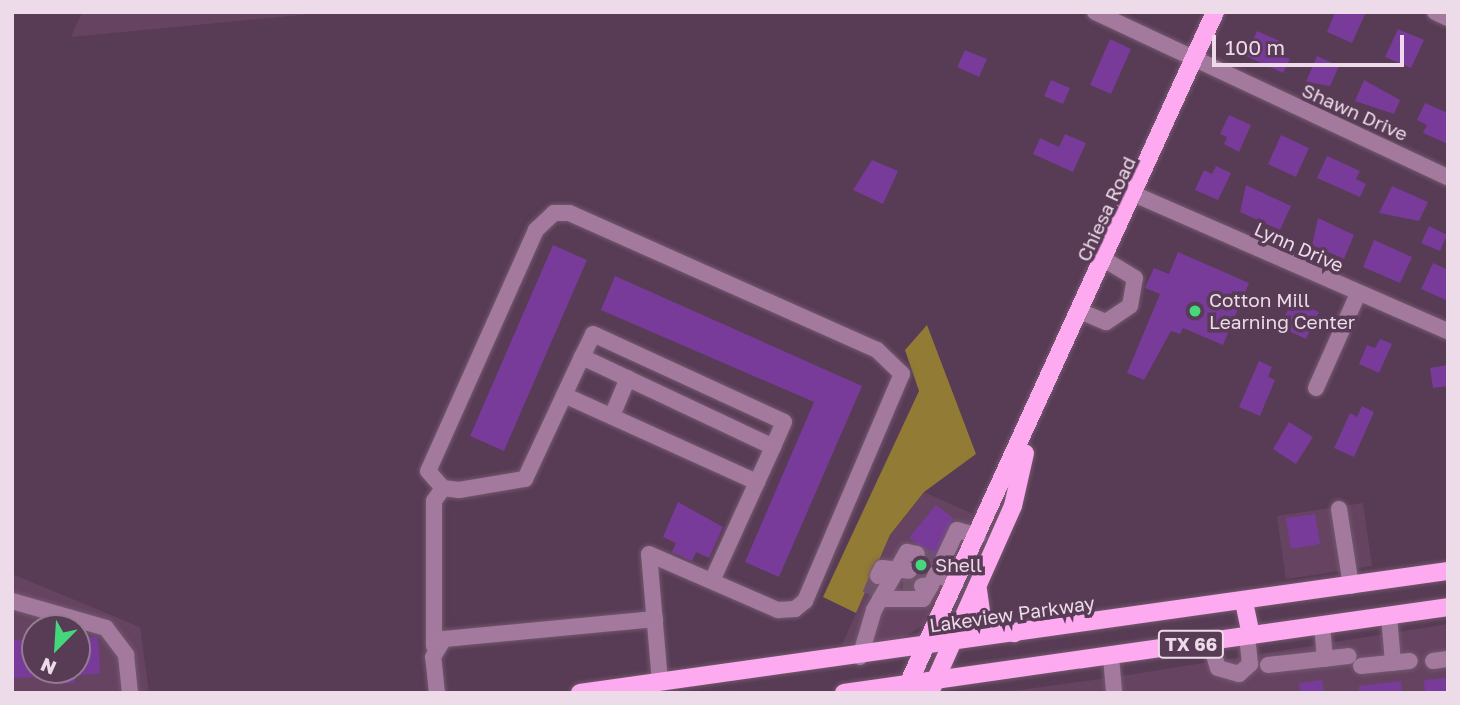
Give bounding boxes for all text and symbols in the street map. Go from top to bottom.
scale bar [1215,21,1408,65]
text: 100 m [1225,34,1285,60]
street label: Shawn Drive [1299,79,1411,145]
street label: Chiesa Road [1072,153,1140,265]
street label: Lynn Drive [1251,217,1347,277]
place label: Cotton Mill Learning Center [1209,289,1355,333]
marker: Cotton Mill Learning Center [1187,303,1203,319]
place label: Shell [935,554,982,576]
marker: Shell [913,557,929,573]
street label: Lakeview Parkway [928,591,1096,637]
north arrow [21,614,91,684]
road number: TX 66 [1158,630,1224,658]
text: N [37,653,59,680]

